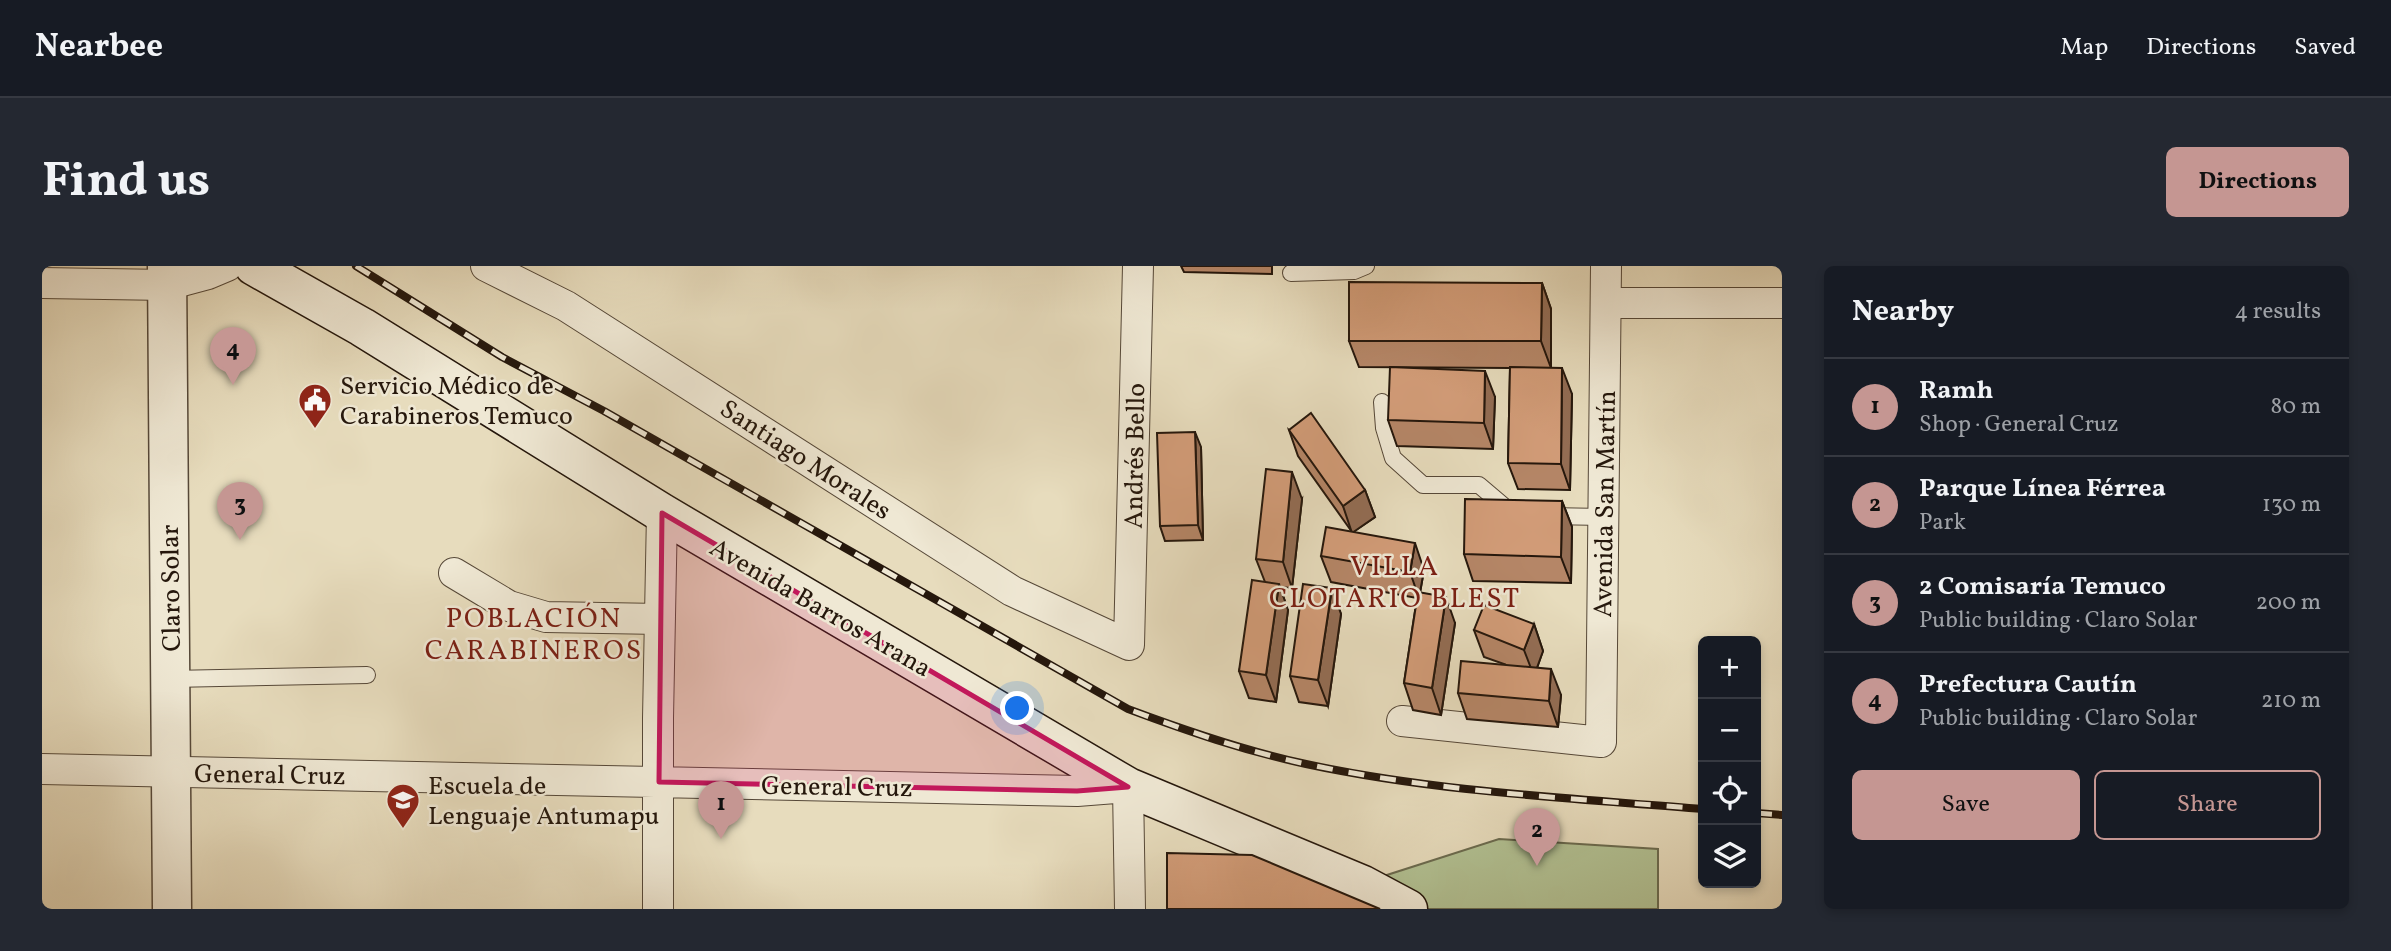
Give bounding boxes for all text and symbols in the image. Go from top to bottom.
text: Nearbee [35,25,163,71]
text: Map [2060,31,2108,65]
text: Directions [2146,31,2256,65]
text: Saved [2294,31,2356,65]
button: Directions [2166,147,2349,217]
text: Find us [42,148,210,217]
text: Nearby [1852,291,1954,333]
text: 4 results [2235,296,2321,328]
pin: 4 [210,327,256,385]
place label: Servicio Médico de Carabineros Temuco [340,369,573,435]
text: Ramh [1919,373,1994,409]
public building icon: Servicio Médico de Carabineros Temuco [296,381,334,430]
street label: Andrés Bello [1117,383,1155,529]
street label: Avenida San Martín [1586,390,1626,618]
text: 1 [1870,391,1880,423]
text: 80 m [2271,391,2321,423]
street label: Santiago Morales [712,392,898,530]
text: Shop · General Cruz [1919,409,2119,441]
text: Parque Línea Férrea [1919,471,2166,507]
pin: 3 [217,482,263,540]
text: 2 [1869,489,1881,521]
text: 130 m [2262,489,2321,521]
text: Park [1919,507,1966,539]
street label: Claro Solar [153,524,191,652]
street label: Avenida Barros Arana [703,531,937,687]
district label: VILLA CLOTARIO BLEST [1269,548,1521,619]
text: 2 Comisaría Temuco [1919,569,2166,605]
text: 3 [1869,587,1881,619]
text: 200 m [2256,587,2321,619]
district label: POBLACIÓN CARABINEROS [425,600,643,671]
text: Public building · Claro Solar [1919,605,2197,637]
map controls [1698,636,1761,888]
button: + [1698,636,1761,699]
text: Prefectura Cautín [1919,667,2137,703]
text: 4 [1868,685,1882,717]
text: 210 m [2261,685,2321,717]
your location [1000,691,1034,725]
button: − [1698,699,1761,762]
text: Public building · Claro Solar [1919,703,2197,735]
street label: General Cruz [194,757,346,795]
button: locate [1698,762,1761,825]
place label: Escuela de Lenguaje Antumapu [428,769,659,835]
street label: General Cruz [761,769,913,807]
button: Save [1852,770,2080,840]
button: Share [2094,770,2321,840]
school or university icon: Escuela de Lenguaje Antumapu [384,781,422,830]
pin: 1 [698,781,744,839]
pin: 2 [1514,808,1560,866]
button: layers [1698,825,1761,888]

